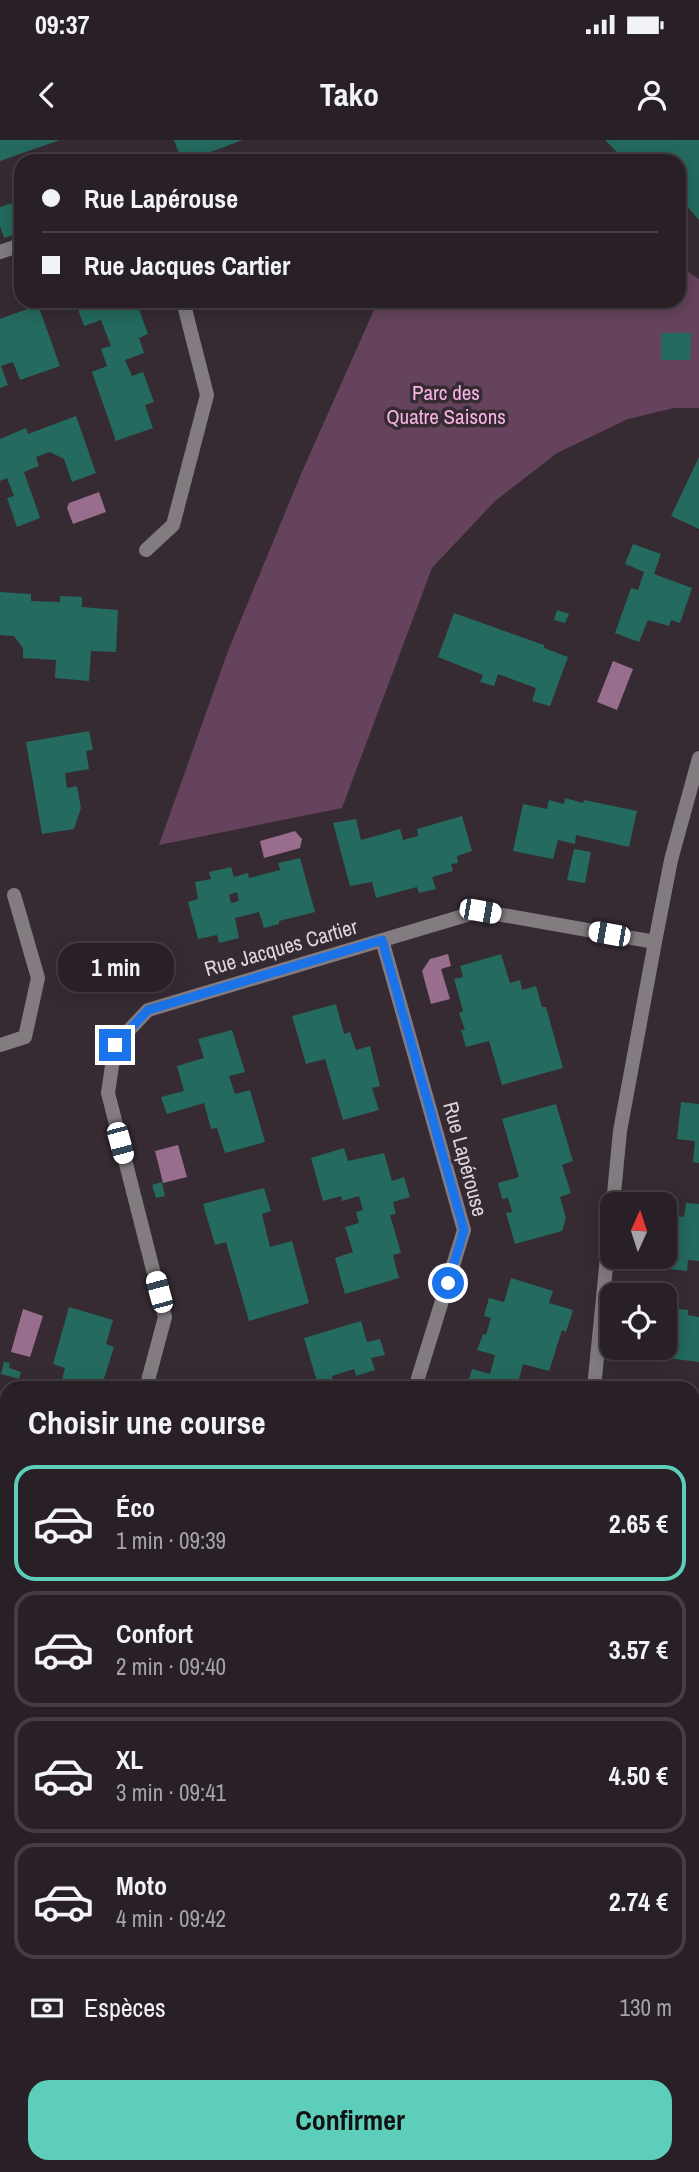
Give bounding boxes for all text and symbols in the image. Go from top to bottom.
text: 09:37 [35,7,90,42]
text: Tako [320,73,379,116]
icon: back [28,76,66,114]
icon: person [633,76,671,114]
text: Rue Lapérouse [84,181,238,216]
text: Rue Jacques Cartier [84,248,290,283]
park label: Parc des Quatre Saisons [386,378,506,431]
car [458,897,503,925]
street label: Rue Jacques Cartier [201,912,361,983]
car [587,920,632,948]
callout: 1 min [57,944,173,992]
text: 1 min [91,952,141,983]
route end [99,1029,131,1061]
street label: Rue Lapérouse [436,1098,495,1219]
car [105,1120,136,1166]
north arrow [600,1192,677,1269]
map controls [600,1192,677,1360]
route start [432,1267,464,1299]
car [144,1269,175,1315]
button: locate [600,1283,677,1360]
text: Choisir une course [28,1401,266,1444]
text: Éco [116,1490,155,1525]
icon: car [32,1492,95,1555]
text: 2.65 € [609,1506,668,1541]
text: 1 min · 09:39 [116,1525,226,1556]
text: Confort [116,1616,193,1651]
icon: car [32,1618,95,1681]
text: 3.57 € [609,1632,668,1667]
text: 2 min · 09:40 [116,1651,226,1682]
text: XL [116,1742,143,1777]
icon: car [32,1744,95,1807]
text: 4.50 € [609,1758,668,1793]
text: 3 min · 09:41 [116,1777,226,1808]
text: Moto [116,1868,167,1903]
icon: car [32,1870,95,1933]
text: 2.74 € [609,1884,668,1919]
text: 4 min · 09:42 [116,1903,226,1934]
icon: cash [28,1989,66,2027]
text: Espèces [84,1990,166,2025]
text: 130 m [620,1992,672,2023]
button: Confirmer [28,2080,672,2160]

